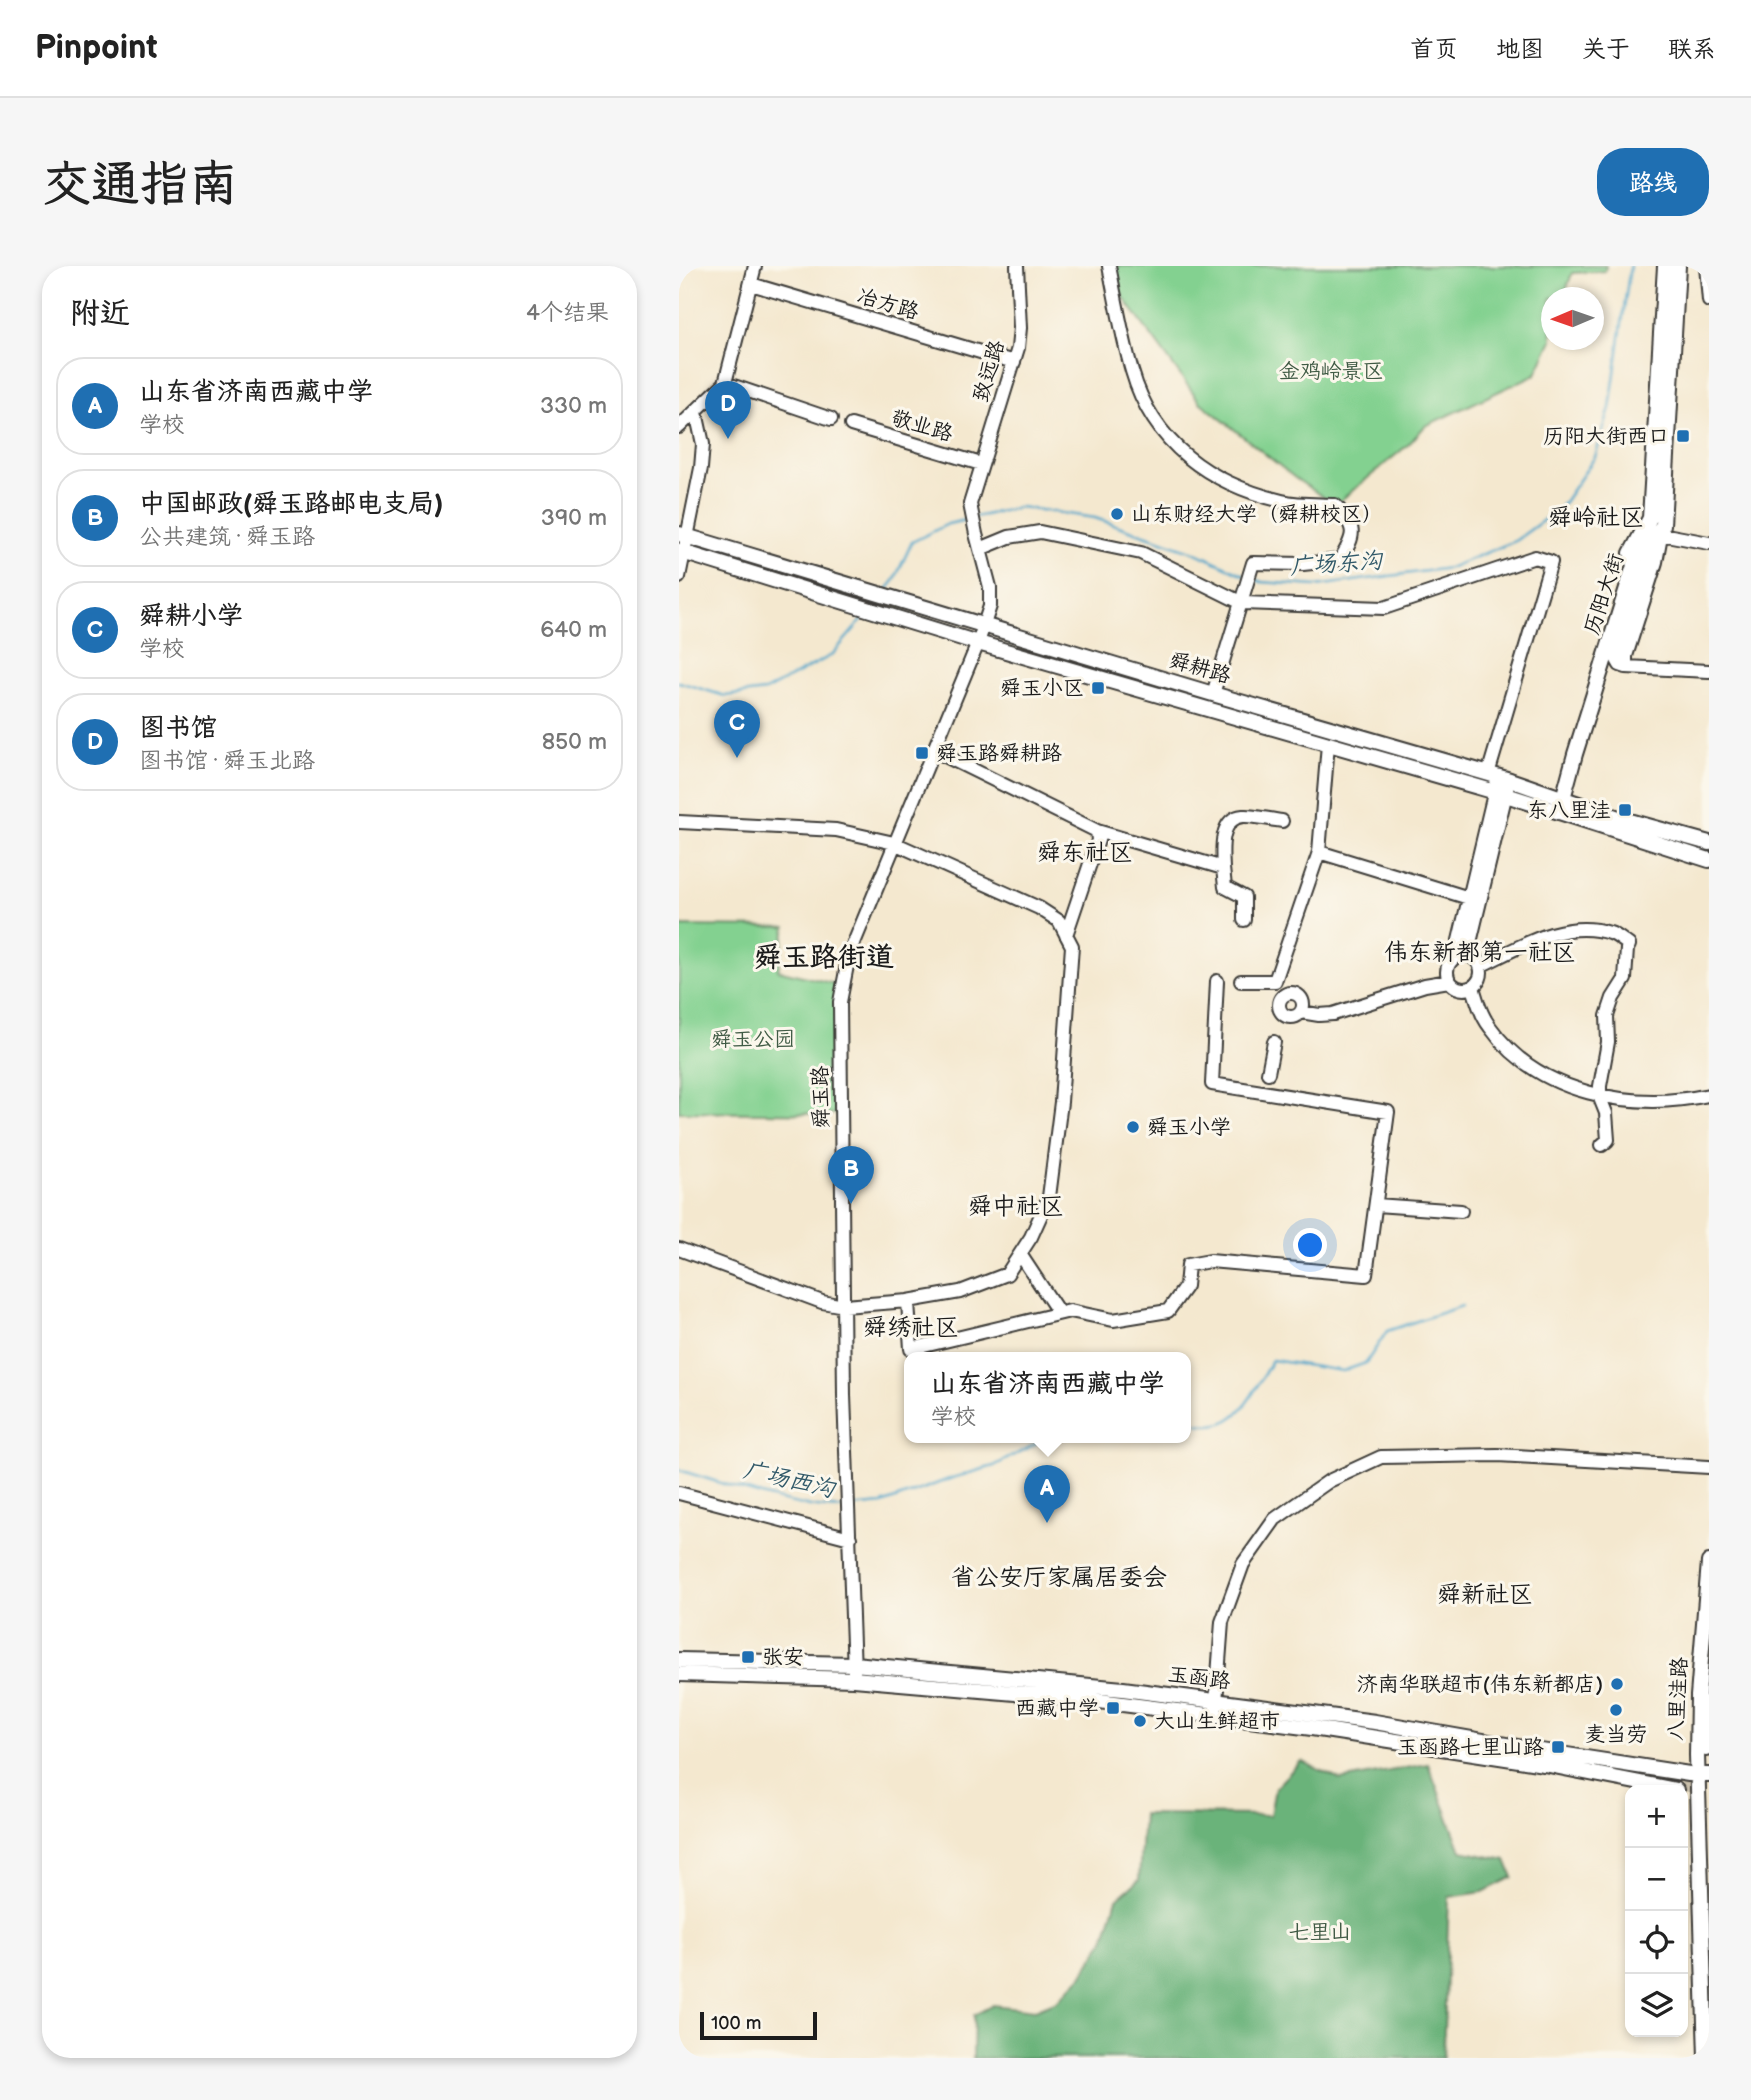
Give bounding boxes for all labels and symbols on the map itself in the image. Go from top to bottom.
street label: 冶方路 [854,283,922,325]
north arrow [1541,287,1604,350]
street label: 致远路 [968,337,1010,405]
park label: 金鸡岭景区 [1279,359,1384,384]
pin: D [705,381,751,439]
street label: 敬业路 [888,405,956,447]
place label: 历阳大街西口 [1543,424,1669,449]
marker: 历阳大街西口 [1675,428,1691,444]
place label: 山东财经大学（舜耕校区） [1131,502,1383,527]
district label: 舜岭社区 [1548,503,1644,532]
marker: 山东财经大学（舜耕校区） [1109,506,1125,522]
water label: 广场东沟 [1289,547,1385,581]
street label: 历阳大街 [1579,550,1629,638]
street label: 舜耕路 [1166,647,1234,689]
place label: 舜玉小区 [1000,676,1084,701]
marker: 舜玉小区 [1090,680,1106,696]
pin: C [714,700,760,758]
place label: 舜玉路舜耕路 [936,741,1062,766]
marker: 舜玉路舜耕路 [914,745,930,761]
place label: 东八里洼 [1527,798,1611,823]
marker: 东八里洼 [1617,802,1633,818]
district label: 舜东社区 [1037,838,1133,867]
district label: 伟东新都第一社区 [1384,938,1576,967]
district label: 舜玉路街道 [754,941,894,974]
park label: 舜玉公园 [711,1027,795,1052]
street label: 舜玉路 [808,1065,834,1129]
place label: 舜玉小学 [1147,1115,1231,1140]
marker: 舜玉小学 [1125,1119,1141,1135]
pin: B [828,1146,874,1204]
district label: 舜中社区 [968,1192,1064,1221]
your location [1293,1228,1327,1262]
district label: 舜绣社区 [863,1313,959,1342]
water label: 广场西沟 [741,1456,839,1504]
pin: A [1024,1465,1070,1523]
district label: 省公安厅家属居委会 [951,1563,1167,1592]
district label: 舜新社区 [1437,1580,1533,1609]
place label: 张安 [762,1645,804,1670]
marker: 张安 [740,1649,756,1665]
street label: 八里洼路 [1663,1656,1693,1742]
street label: 玉函路 [1166,1662,1232,1694]
place label: 济南华联超市(伟东新都店) [1357,1672,1603,1697]
marker: 济南华联超市(伟东新都店) [1609,1676,1625,1692]
place label: 西藏中学 [1015,1696,1099,1721]
marker: 西藏中学 [1105,1700,1121,1716]
marker: 麦当劳 [1608,1702,1624,1718]
place label: 大山生鲜超市 [1154,1709,1280,1734]
marker: 大山生鲜超市 [1132,1713,1148,1729]
place label: 麦当劳 [1585,1722,1648,1747]
place label: 玉函路七里山路 [1397,1735,1544,1760]
marker: 玉函路七里山路 [1550,1739,1566,1755]
park label: 七里山 [1289,1920,1352,1945]
scale bar [700,2009,817,2041]

